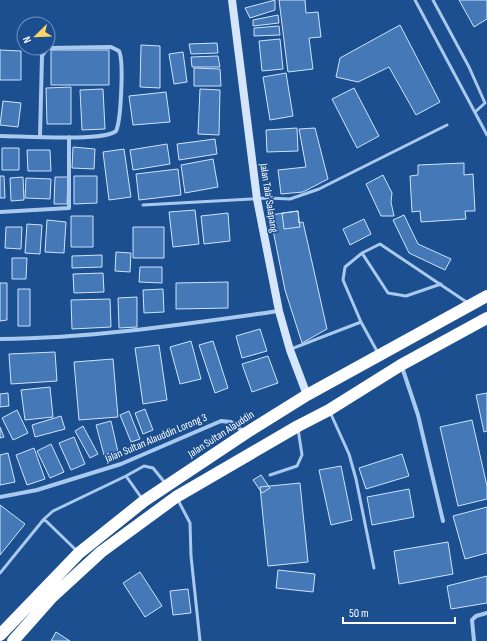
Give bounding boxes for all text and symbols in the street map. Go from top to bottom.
north arrow [16,16,56,56]
text: N [20,34,34,45]
street label: Jalan Tala' Salapang [257,161,281,234]
street label: Jalan Sultan Alauddin [185,408,257,461]
street label: Jalan Sultan Alauddin Lorong 3 [102,410,209,466]
scale bar [343,599,455,625]
text: 50 m [349,606,369,621]

